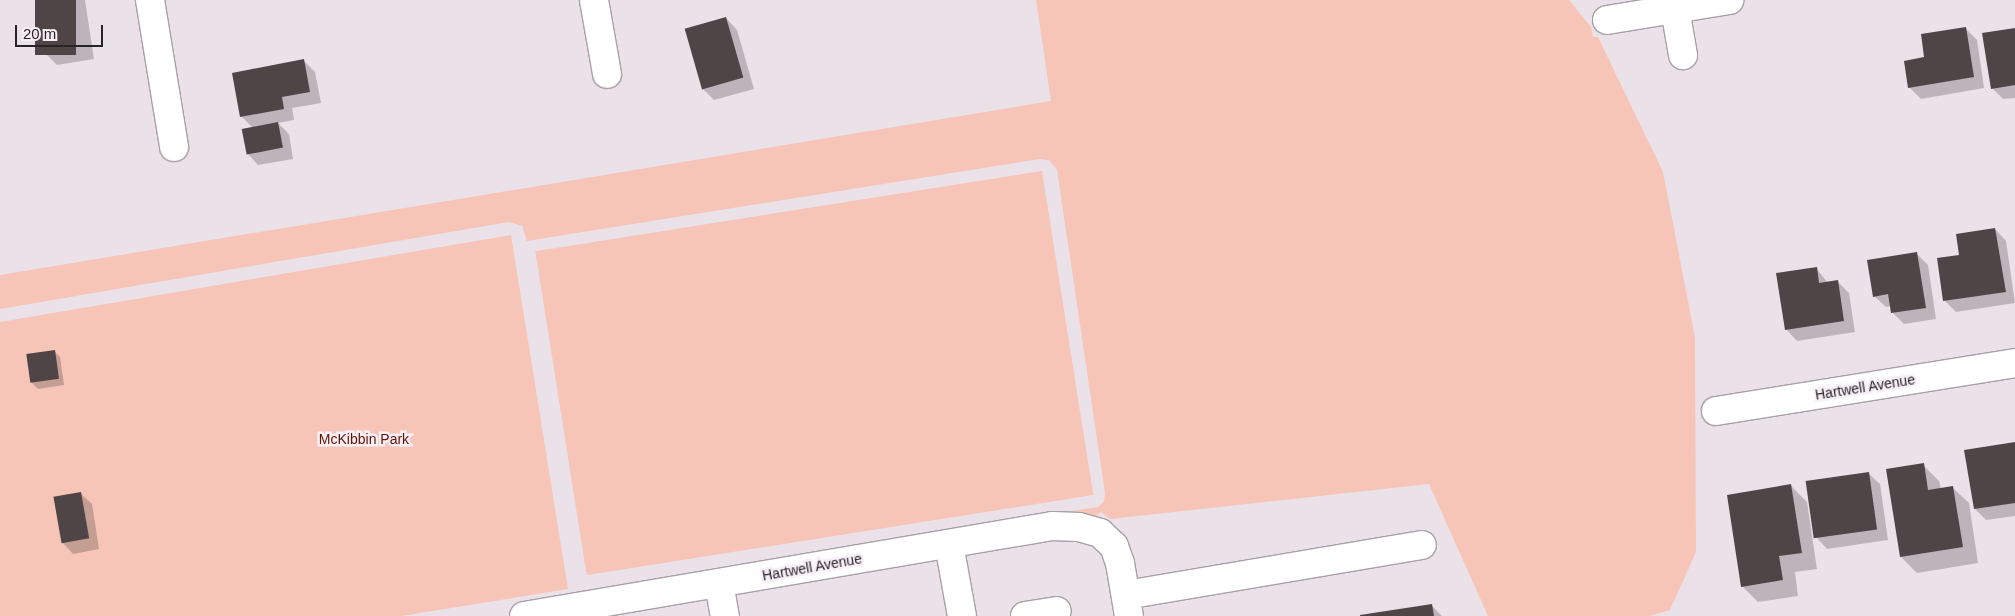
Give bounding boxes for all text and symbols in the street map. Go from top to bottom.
scale bar [18,15,105,47]
text: 20 m [23,25,56,42]
street label: Hartwell Avenue [1813,371,1917,403]
park label: McKibbin Park [319,431,409,447]
street label: Hartwell Avenue [760,550,864,584]

